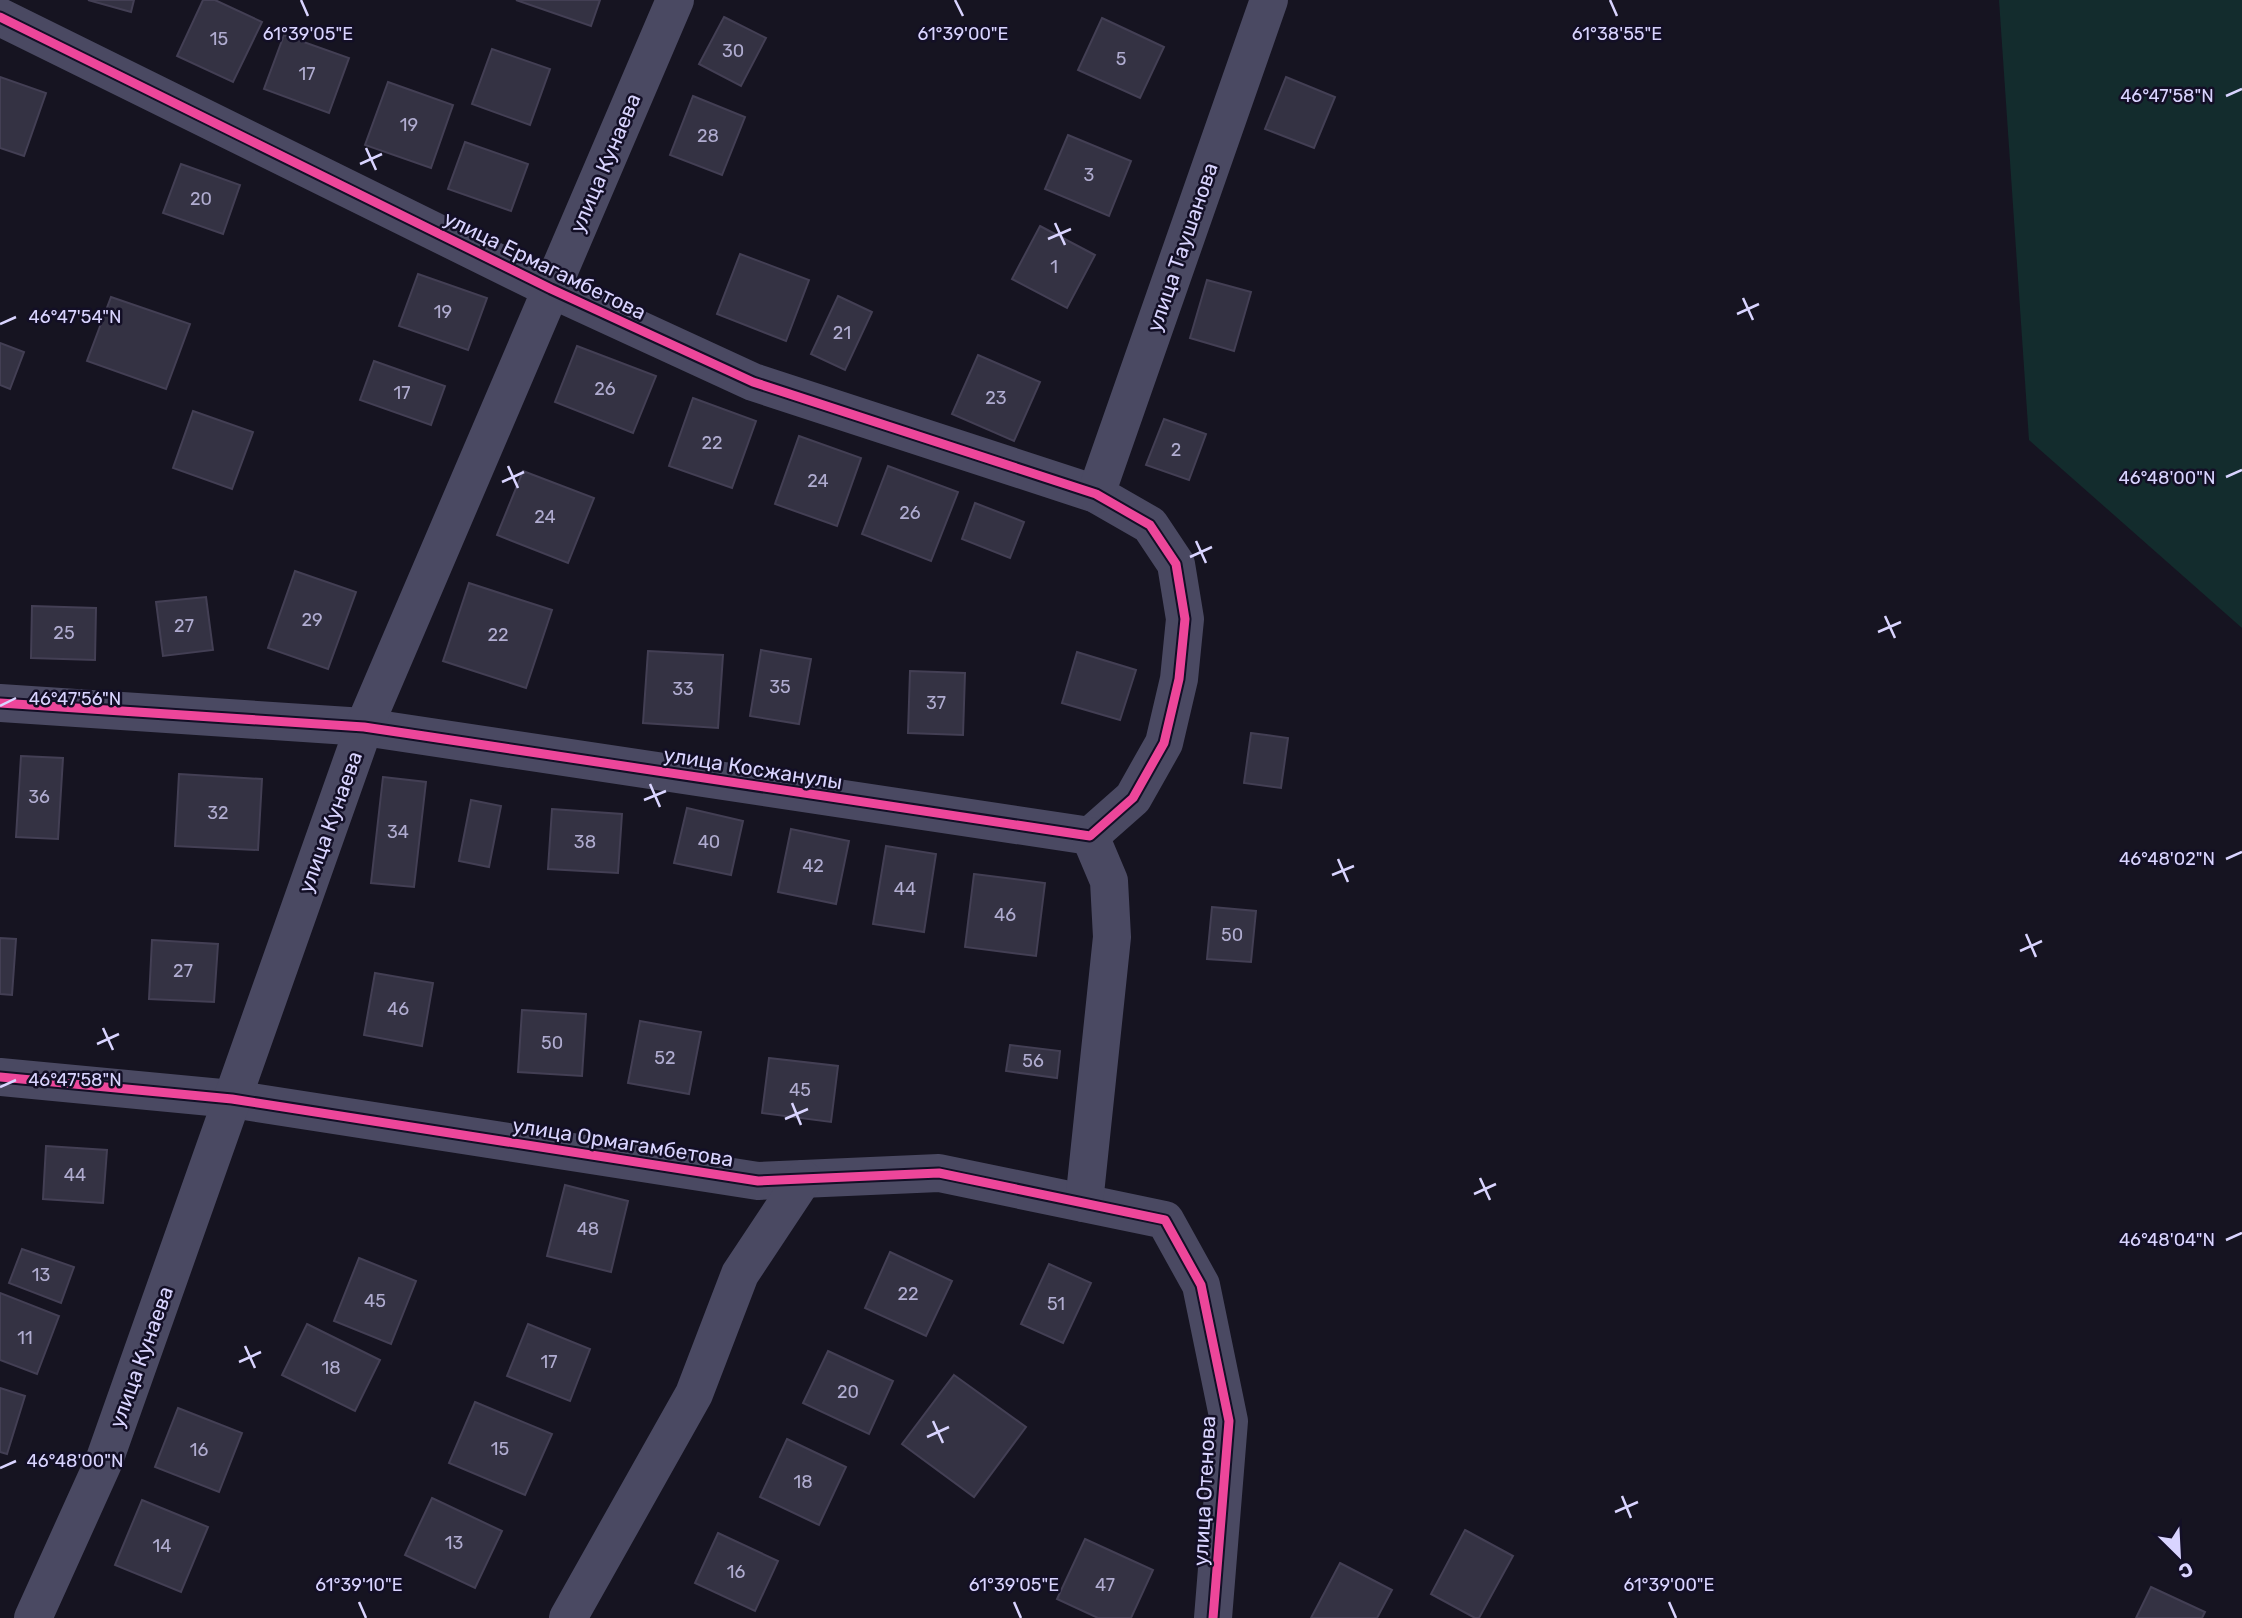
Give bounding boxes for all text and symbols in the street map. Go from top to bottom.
text: 61°39'05"E [263,23,353,45]
text: 61°39'00"E [917,23,1009,45]
text: 61°38'55"E [1572,23,1662,45]
house number: 15 [210,28,228,50]
house number: 30 [722,40,744,62]
house number: 5 [1116,48,1126,70]
house number: 17 [299,63,315,85]
text: 46°47'58"N [2120,85,2214,107]
street label: улица Кунаева [564,90,646,236]
house number: 19 [400,114,418,136]
house number: 28 [697,125,719,147]
street label: улица Таушанова [1141,159,1223,335]
house number: 3 [1084,164,1094,186]
house number: 20 [190,188,212,210]
street label: улица Ермагамбетова [440,205,650,325]
house number: 1 [1050,256,1058,278]
house number: 19 [434,301,452,323]
text: 46°47'54"N [29,306,121,328]
house number: 21 [833,322,851,344]
house number: 26 [594,378,616,400]
house number: 17 [394,382,410,404]
house number: 23 [985,387,1007,409]
house number: 22 [701,432,723,454]
house number: 2 [1171,439,1181,461]
text: 46°48'00"N [2119,467,2215,489]
house number: 24 [807,470,829,492]
house number: 26 [899,502,921,524]
house number: 24 [534,506,556,528]
house number: 29 [301,609,323,631]
house number: 27 [174,615,194,637]
house number: 25 [53,622,75,644]
house number: 22 [487,624,509,646]
house number: 35 [769,676,791,698]
house number: 33 [672,678,694,700]
text: 46°47'56"N [29,688,121,710]
house number: 37 [926,692,946,714]
street label: улица Косжанулы [662,741,844,795]
street label: улица Кунаева [293,748,367,896]
house number: 36 [28,786,50,808]
house number: 32 [207,802,229,824]
house number: 34 [387,821,409,843]
house number: 38 [574,831,596,853]
house number: 40 [698,831,720,853]
text: 46°48'02"N [2119,848,2215,870]
house number: 42 [802,855,824,877]
house number: 44 [894,878,916,900]
house number: 46 [994,904,1016,926]
house number: 50 [1221,924,1243,946]
house number: 27 [173,960,193,982]
house number: 46 [387,998,409,1020]
house number: 50 [541,1032,563,1054]
house number: 52 [654,1047,676,1069]
house number: 56 [1022,1050,1044,1072]
text: 46°47'58"N [28,1069,122,1091]
house number: 45 [789,1079,811,1101]
street label: улица Ормагамбетова [511,1112,735,1172]
house number: 44 [64,1164,86,1186]
house number: 48 [577,1218,599,1240]
text: 46°48'04"N [2119,1229,2215,1251]
house number: 13 [32,1264,50,1286]
street label: улица Кунаева [104,1283,178,1431]
house number: 22 [897,1283,919,1305]
house number: 45 [364,1290,386,1312]
house number: 51 [1047,1293,1065,1315]
house number: 11 [17,1327,33,1349]
house number: 17 [541,1351,557,1373]
house number: 18 [321,1357,341,1379]
house number: 20 [837,1381,859,1403]
street label: улица Отенова [1188,1415,1220,1567]
house number: 15 [491,1438,509,1460]
house number: 16 [190,1439,208,1461]
text: 46°48'00"N [27,1450,123,1472]
house number: 18 [793,1471,813,1493]
north arrow [2144,1520,2214,1590]
house number: 13 [445,1532,463,1554]
house number: 14 [153,1535,171,1557]
text: С [2175,1557,2196,1583]
house number: 16 [727,1561,745,1583]
text: 61°39'10"E [315,1574,403,1596]
text: 61°39'05"E [969,1574,1059,1596]
house number: 47 [1095,1574,1115,1596]
text: 61°39'00"E [1623,1574,1715,1596]

